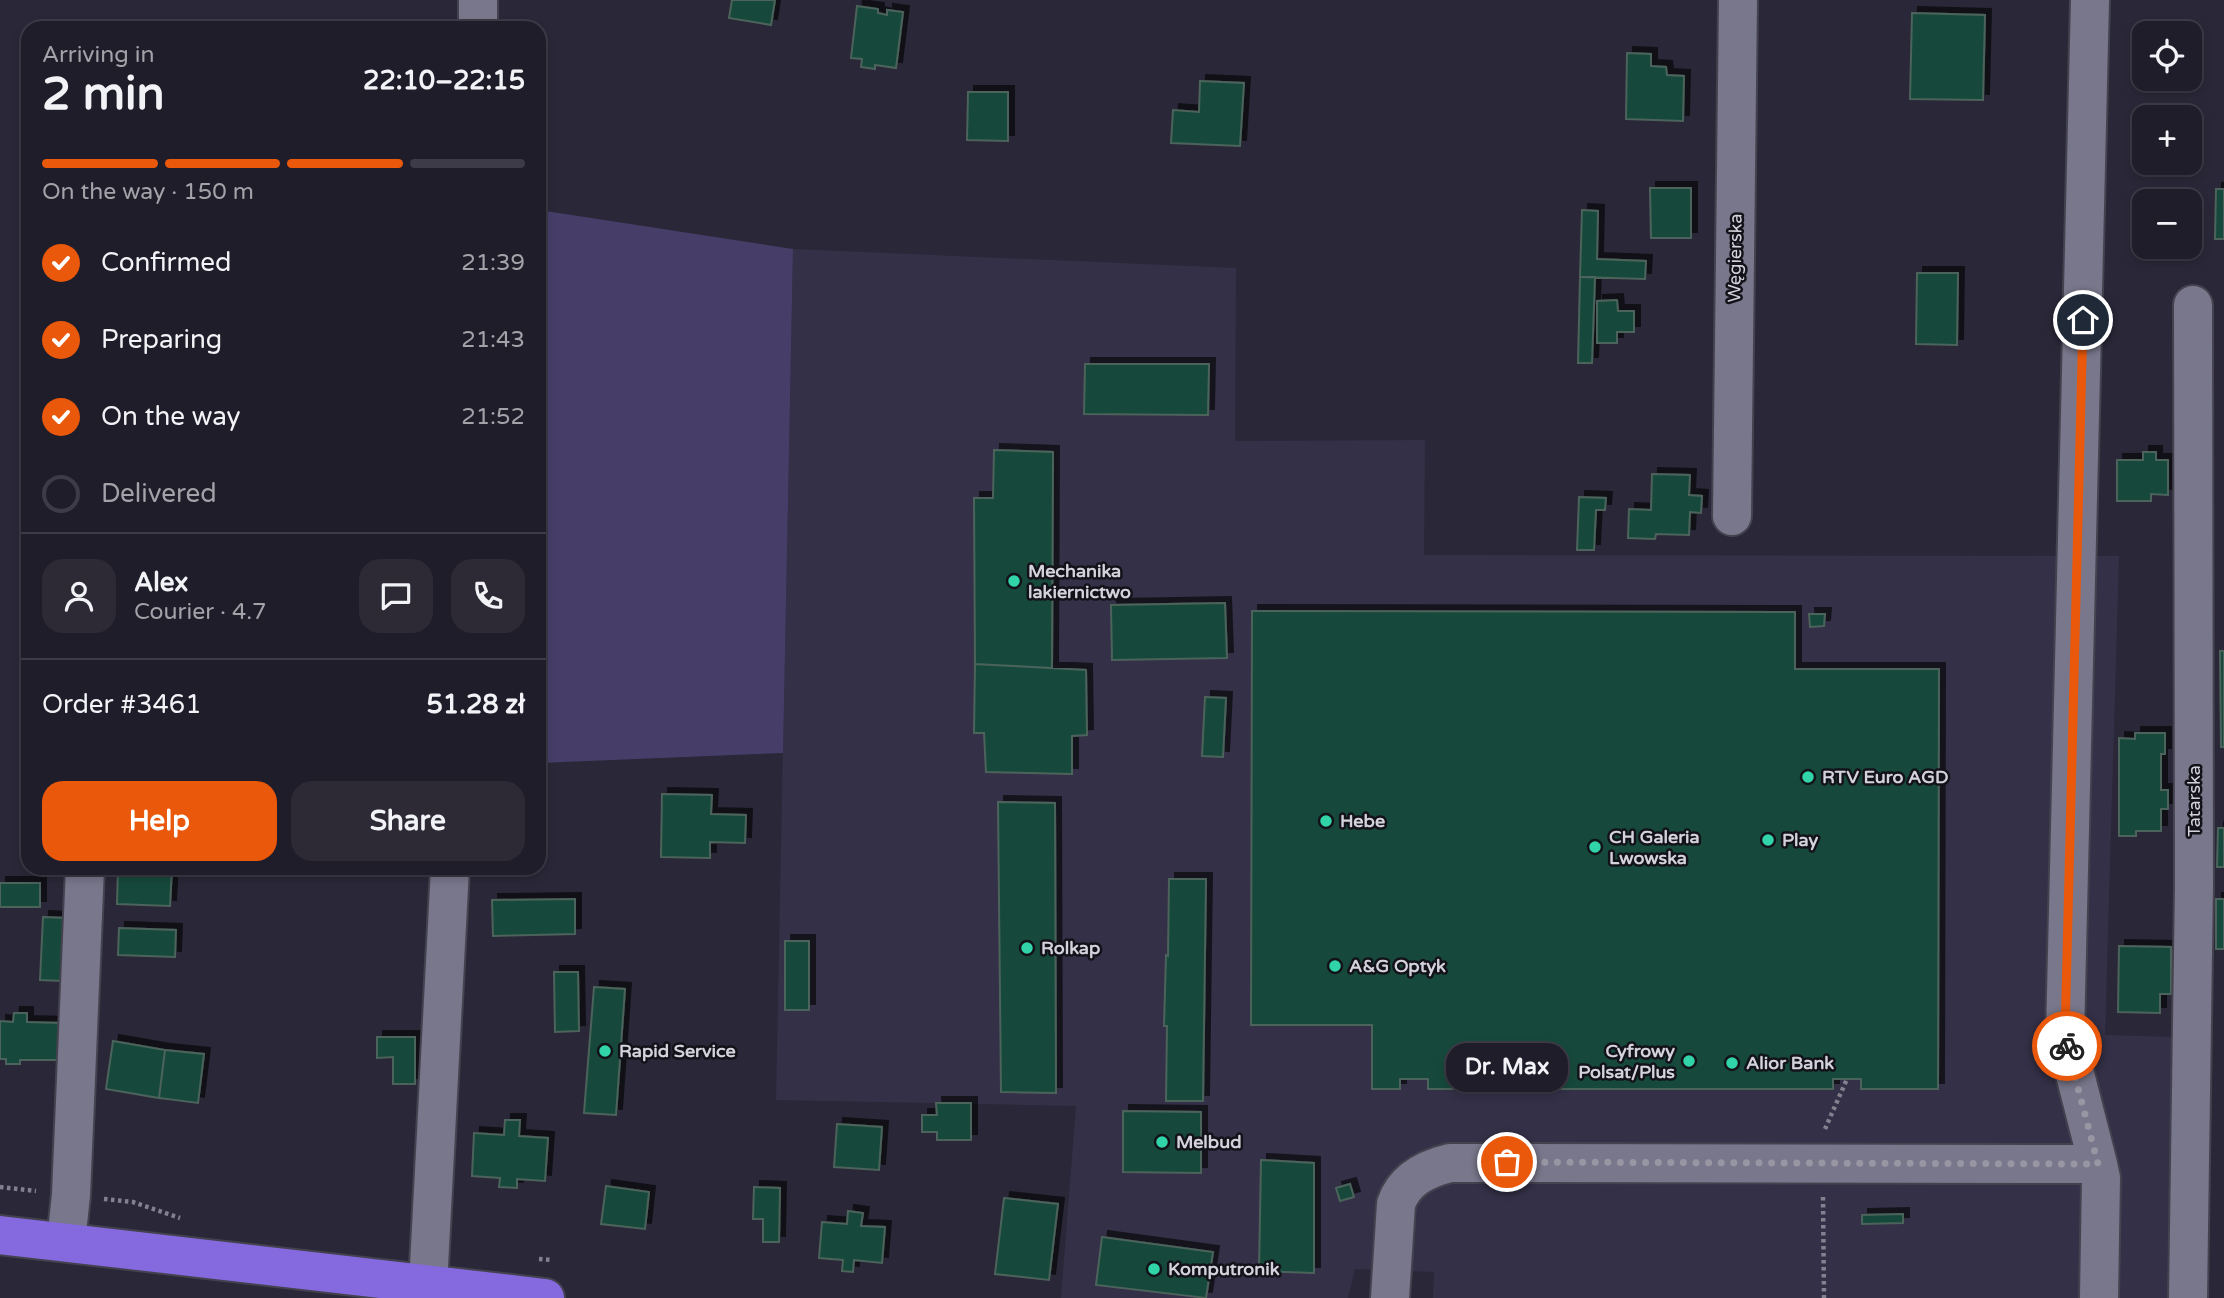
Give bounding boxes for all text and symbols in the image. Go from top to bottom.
map controls [2132,21,2202,259]
button: locate [2132,21,2202,91]
text: Arriving in [42,41,155,69]
text: 22:10–22:15 [363,65,525,96]
text: 2 min [42,67,165,122]
button: + [2132,105,2202,175]
text: On the way · 150 m [42,178,254,206]
button: − [2132,189,2202,259]
street label: Węgierska [1723,213,1747,303]
icon: check [42,244,80,282]
text: Confirmed [101,247,231,278]
text: 21:39 [461,249,525,277]
pin [2053,290,2113,350]
icon: home [2064,301,2102,339]
icon: check [42,321,80,359]
text: Preparing [101,324,222,355]
text: 21:43 [461,326,525,354]
icon: check [42,398,80,436]
text: On the way [101,401,241,432]
text: 21:52 [461,403,525,431]
text: Delivered [101,478,217,509]
button: person [42,559,116,633]
button: chat [359,559,433,633]
button: phone [451,559,525,633]
place label: Mechanika lakiernictwo [1028,560,1131,603]
text: Alex [134,567,188,598]
marker: Mechanika lakiernictwo [1006,573,1022,589]
text: Courier · 4.7 [134,598,267,626]
text: Order #3461 [42,689,202,720]
text: 51.28 zł [426,689,525,720]
street label: Tatarska [2183,765,2205,837]
place label: RTV Euro AGD [1822,766,1948,788]
marker: RTV Euro AGD [1800,769,1816,785]
button: Help [42,781,277,861]
button: Share [291,781,525,861]
place label: Hebe [1340,810,1385,832]
marker: Hebe [1318,813,1334,829]
place label: CH Galeria Lwowska [1609,826,1700,869]
place label: Play [1782,829,1818,851]
marker: Play [1760,832,1776,848]
marker: CH Galeria Lwowska [1587,839,1603,855]
place label: Rolkap [1041,937,1100,959]
marker: Rolkap [1019,940,1035,956]
place label: A&G Optyk [1349,955,1446,977]
marker: A&G Optyk [1327,958,1343,974]
courier [2032,1011,2102,1081]
icon: bike [2048,1027,2086,1065]
place label: Rapid Service [619,1040,736,1062]
place label: Cyfrowy Polsat/Plus [1578,1040,1675,1083]
marker: Rapid Service [597,1043,613,1059]
callout: Dr. Max [1446,1043,1568,1092]
place label: Alior Bank [1746,1052,1834,1074]
text: Dr. Max [1465,1053,1549,1081]
marker: Cyfrowy Polsat/Plus [1681,1053,1697,1069]
marker: Alior Bank [1724,1055,1740,1071]
place label: Melbud [1176,1131,1241,1153]
pin [1477,1132,1537,1192]
marker: Melbud [1154,1134,1170,1150]
icon: bag [1488,1143,1526,1181]
place label: Komputronik [1168,1258,1280,1280]
marker: Komputronik [1146,1261,1162,1277]

